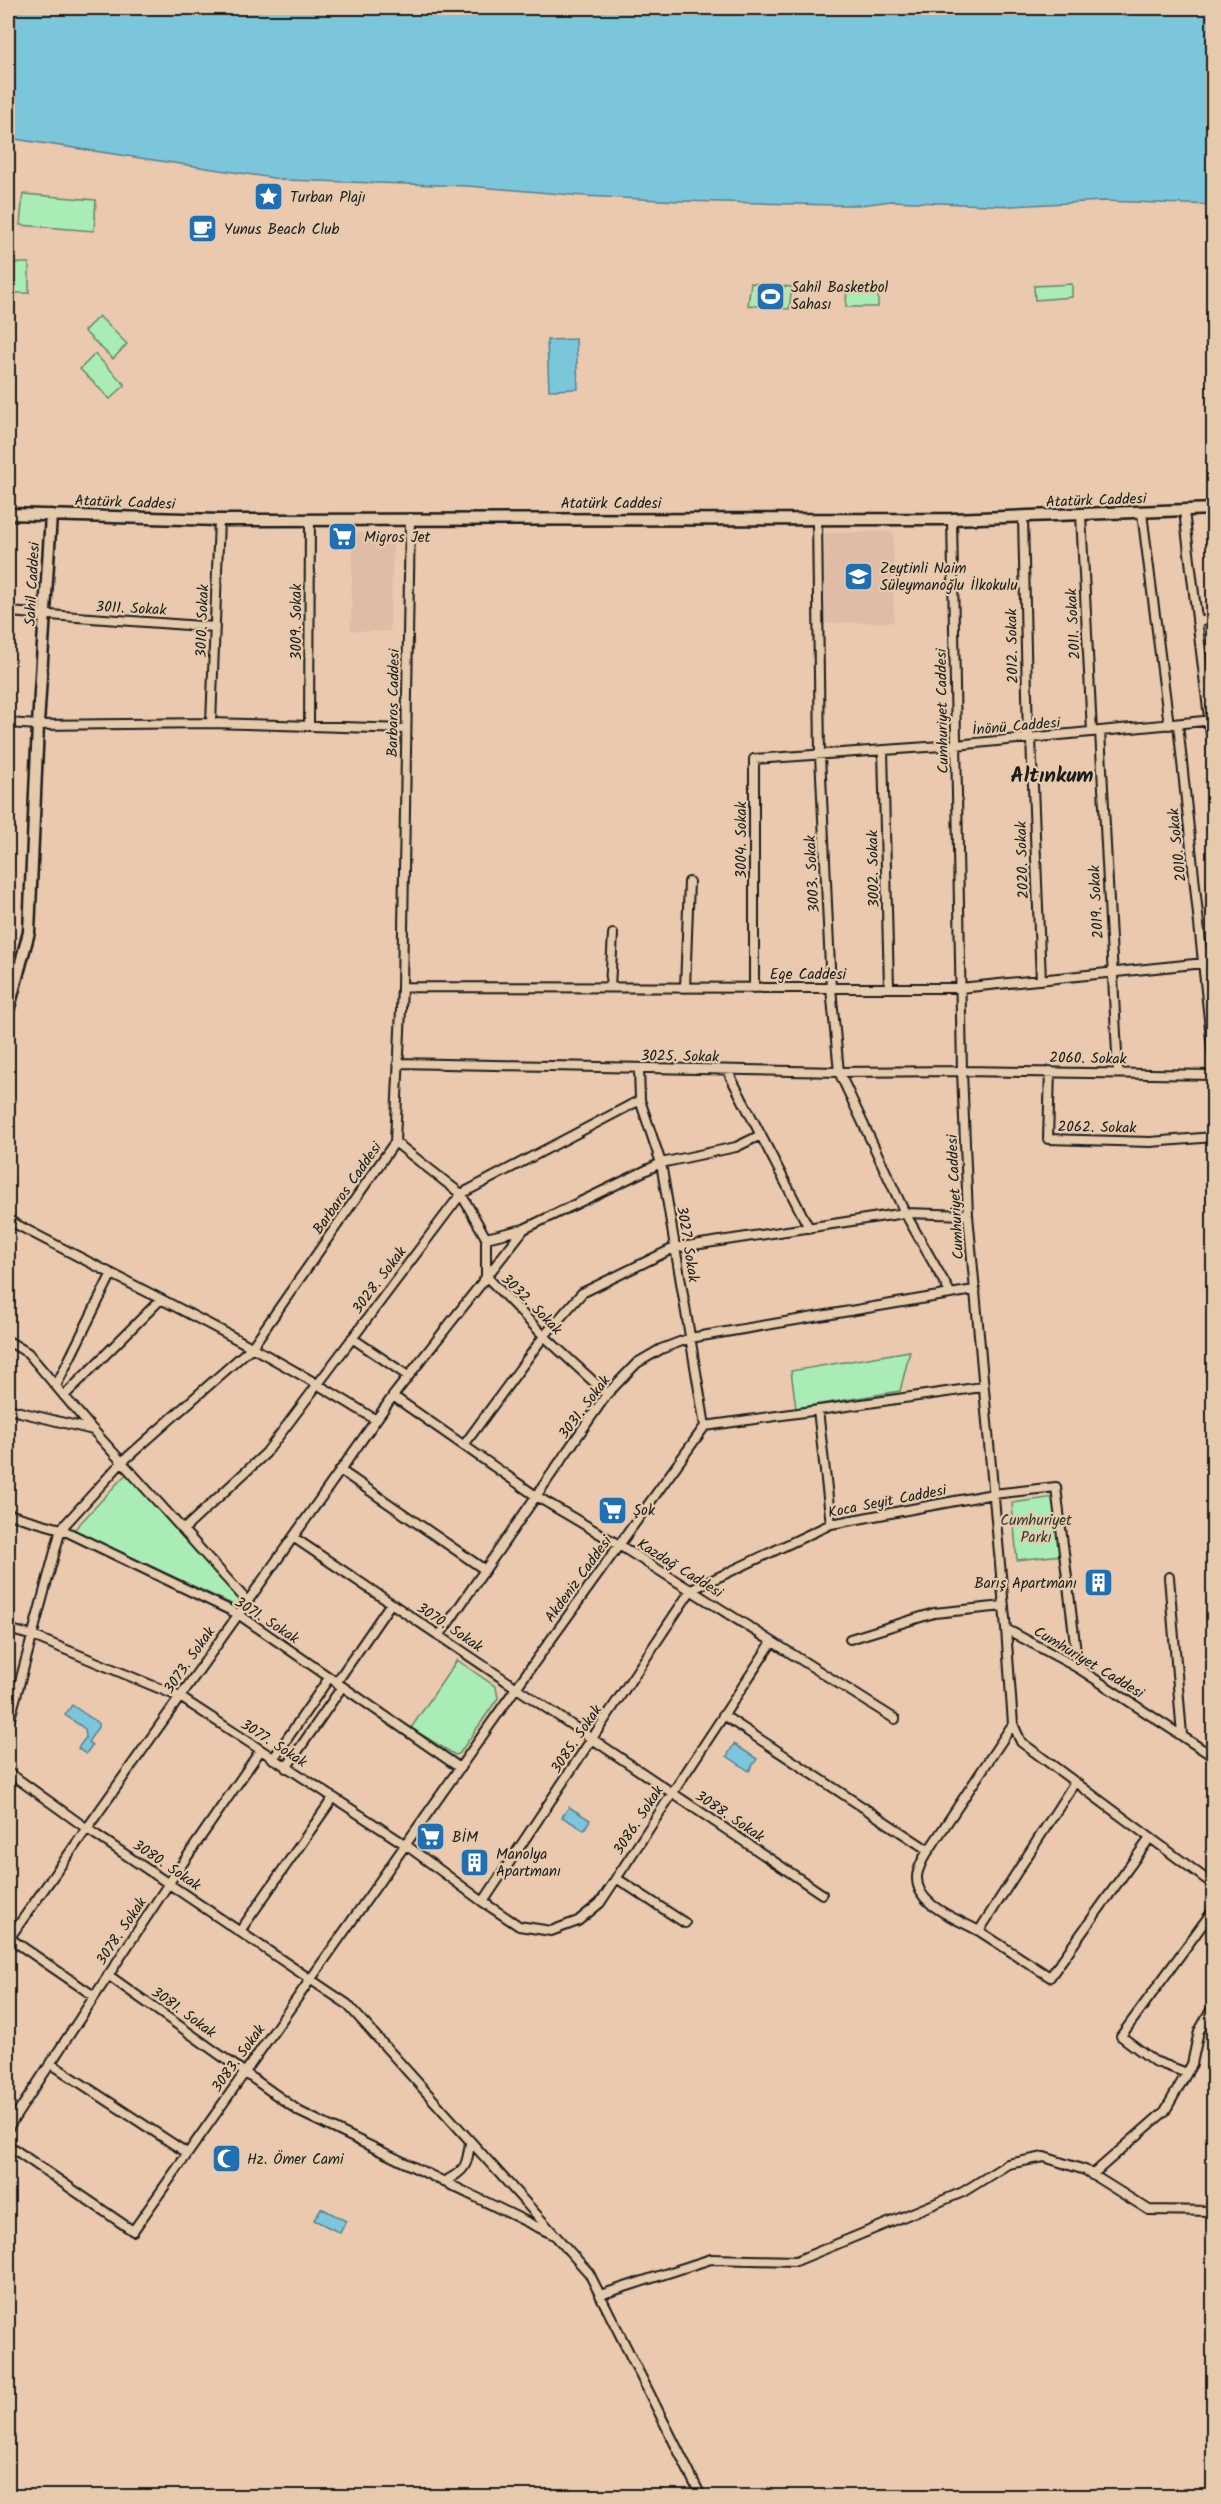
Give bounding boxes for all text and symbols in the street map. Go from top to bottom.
place icon: Turban Plajı [253,181,285,213]
place label: Turban Plajı [290,186,366,210]
cafe icon: Yunus Beach Club [187,213,219,245]
place label: Yunus Beach Club [224,218,339,242]
place label: Sahil Basketbol Sahası [791,276,889,317]
sports icon: Sahil Basketbol Sahası [754,280,786,312]
street label: Atatürk Caddesi [1045,487,1148,515]
street label: Atatürk Caddesi [74,489,177,517]
street label: Atatürk Caddesi [561,492,663,516]
supermarket icon: Migros Jet [327,521,359,553]
place label: Migros Jet [364,526,430,550]
street label: Sahil Caddesi [19,540,47,627]
place label: Zeytinli Naim Süleymanoğlu İlkokulu [880,557,1018,598]
school or university icon: Zeytinli Naim Süleymanoğlu İlkokulu [843,561,875,593]
street label: 3010. Sokak [190,583,216,658]
street label: 3009. Sokak [285,583,309,660]
street label: 2011. Sokak [1060,587,1088,660]
street label: 3011. Sokak [95,595,168,623]
street label: 2012. Sokak [1000,607,1026,684]
street label: Barbaros Caddesi [381,647,407,757]
street label: Cumhuriyet Caddesi [930,647,956,774]
street label: İnönü Caddesi [971,711,1063,743]
district label: Altınkum [1010,760,1094,793]
street label: 3004. Sokak [730,800,754,879]
street label: 2010. Sokak [1162,806,1194,883]
street label: 2020. Sokak [1010,820,1036,899]
street label: 3002. Sokak [861,829,887,908]
street label: 3003. Sokak [799,834,827,913]
street label: 2019. Sokak [1083,864,1111,939]
street label: Ege Caddesi [770,963,848,987]
street label: 3025. Sokak [641,1044,720,1070]
street label: 2060. Sokak [1049,1046,1128,1072]
street label: 2062. Sokak [1057,1115,1137,1141]
street label: Cumhuriyet Caddesi [941,1132,971,1260]
street label: Barbaros Caddesi [307,1136,390,1240]
street label: 3027. Sokak [669,1204,705,1285]
street label: 3028. Sokak [346,1241,414,1319]
street label: 3032. Sokak [495,1268,568,1342]
street label: 3031. Sokak [553,1370,617,1445]
street label: Koca Seyit Caddesi [826,1478,950,1525]
supermarket icon: Şok [596,1494,628,1526]
place label: Şok [633,1499,656,1523]
park label: Cumhuriyet Parkı [1000,1509,1072,1550]
street label: Akdeniz Caddesi [539,1530,619,1628]
street label: Kazdağ Caddesi [632,1533,729,1606]
building icon: Barış Apartmanı [1082,1567,1114,1599]
place label: Barış Apartmanı [974,1572,1077,1596]
street label: 3071. Sokak [229,1591,304,1651]
street label: 3070. Sokak [411,1597,488,1660]
street label: Cumhuriyet Caddesi [1029,1620,1150,1706]
street label: 3073. Sokak [158,1621,222,1699]
street label: 3085. Sokak [545,1699,609,1779]
street label: 3077. Sokak [235,1713,312,1775]
street label: 3086. Sokak [607,1780,671,1860]
street label: 3088. Sokak [690,1785,770,1850]
supermarket icon: BİM [415,1821,447,1853]
place label: BİM [452,1826,478,1850]
street label: 3080. Sokak [127,1834,206,1898]
place label: Manolya Apartmanı [496,1843,561,1884]
building icon: Manolya Apartmanı [459,1847,491,1879]
street label: 3078. Sokak [90,1892,154,1970]
street label: 3081. Sokak [146,1981,222,2045]
street label: 3083. Sokak [206,2019,272,2098]
mosque icon: Hz. Ömer Cami [210,2143,242,2175]
place label: Hz. Ömer Cami [247,2148,345,2172]

